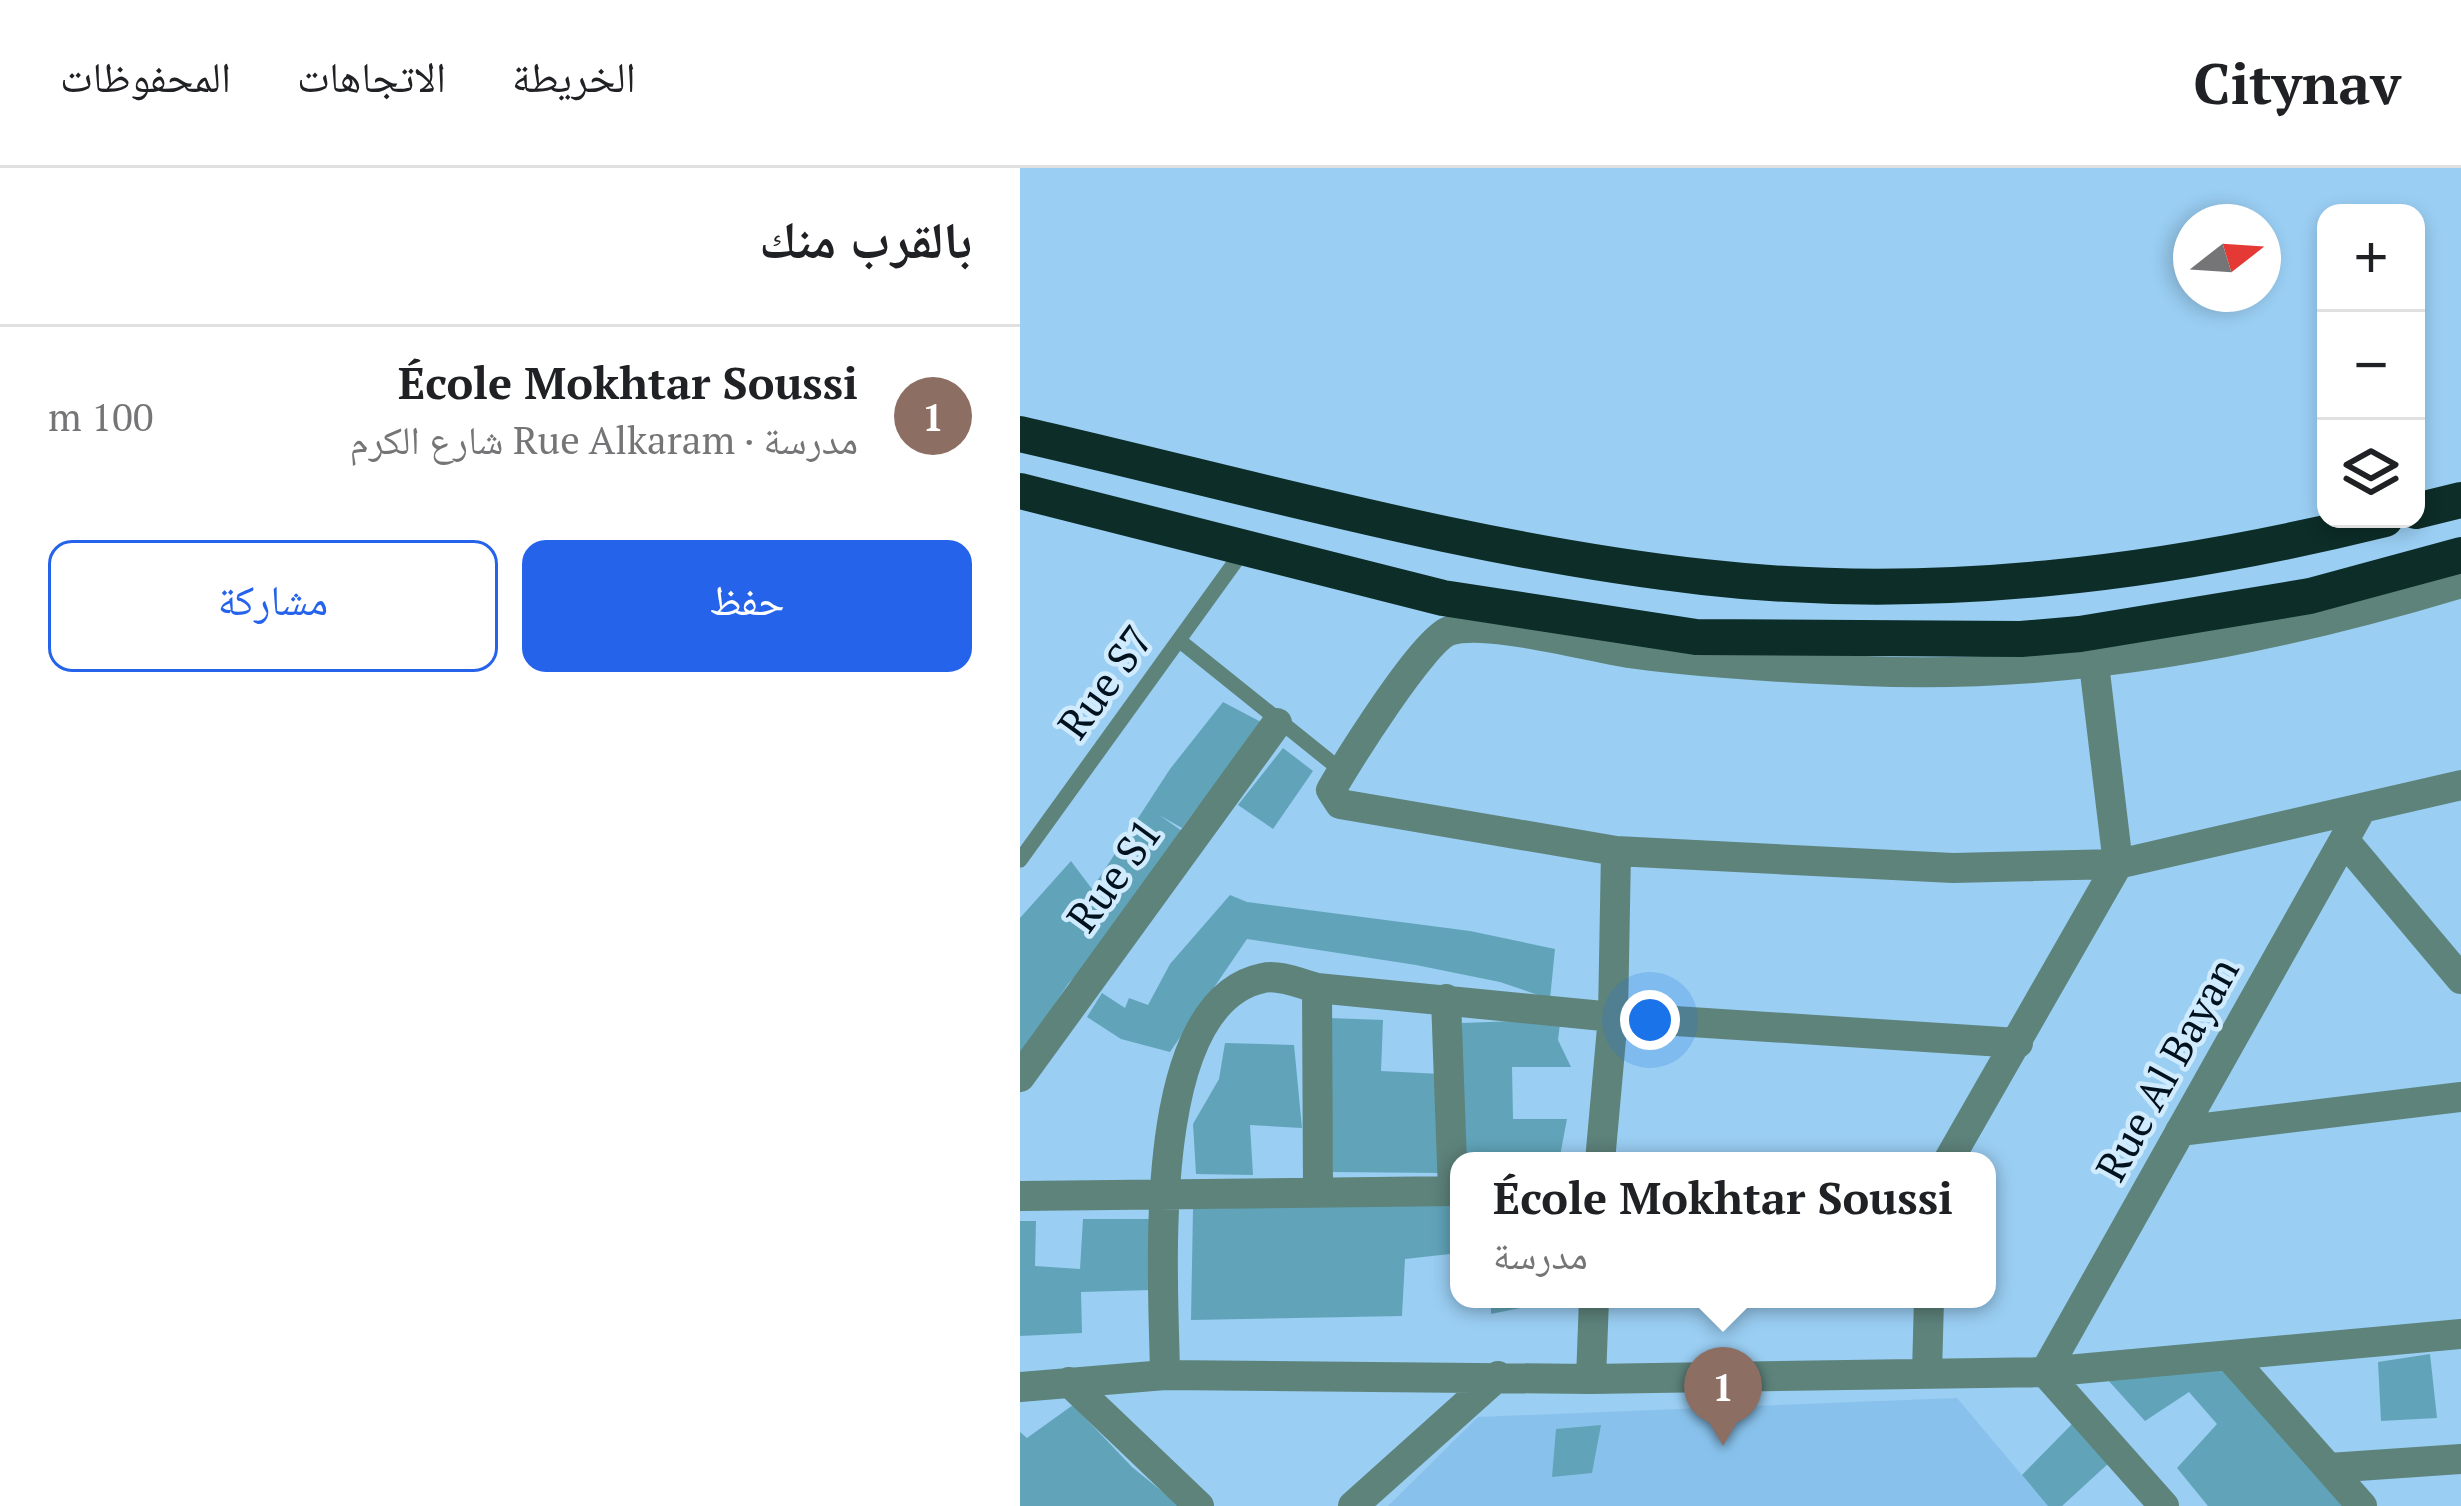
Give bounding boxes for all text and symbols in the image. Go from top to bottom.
text: Citynav [2193,45,2401,120]
text: المحفوظات [60,48,231,104]
text: الاتجاهات [297,48,446,104]
text: الخريطة [512,48,636,104]
north arrow [2173,204,2281,312]
map controls [2317,204,2425,528]
button: + [2317,204,2425,312]
text: بالقرب منك [759,205,972,273]
button: − [2317,312,2425,420]
text: École Mokhtar Soussi [398,352,858,412]
text: 100 m [48,390,154,442]
text: 1 [922,390,944,442]
text: مدرسة · Rue Alkaram شارع الكرم [350,413,858,465]
button: layers [2317,420,2425,528]
button: مشاركة [48,540,498,672]
button: حفظ [522,540,972,672]
street label: Rue S7 [1044,614,1164,749]
street label: Rue S1 [1053,807,1173,942]
street label: Rue Al Bayan [2082,947,2251,1190]
your location [1620,990,1680,1050]
popup [1450,1152,1996,1308]
text: École Mokhtar Soussi [1493,1167,1953,1227]
text: مدرسة [1493,1228,1588,1280]
pin: 1 [1684,1347,1762,1446]

